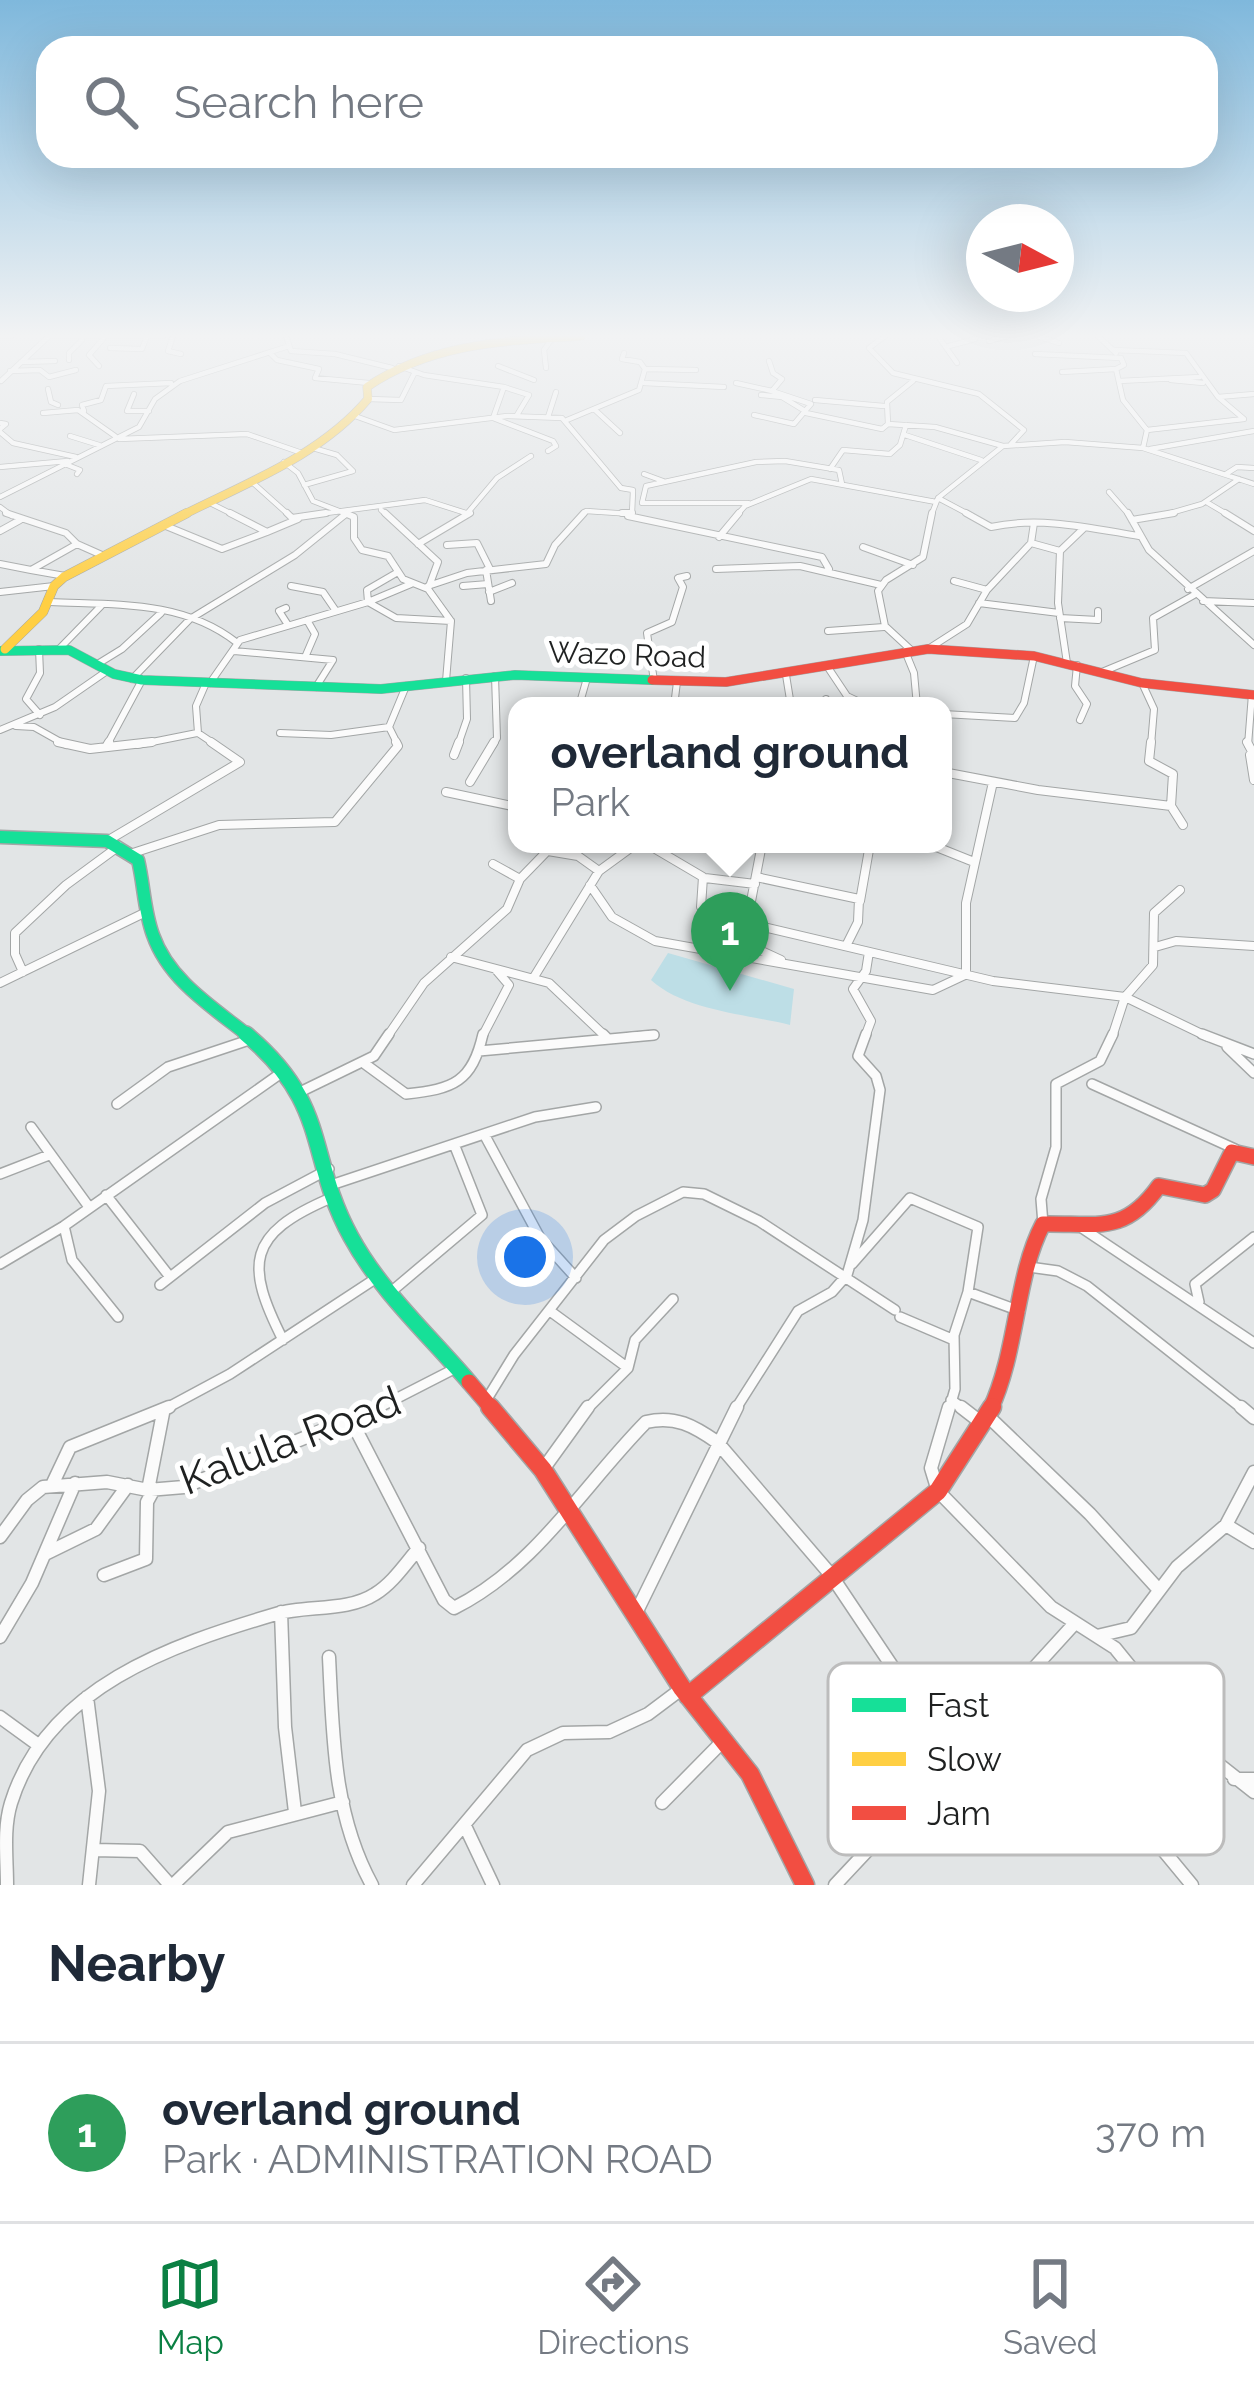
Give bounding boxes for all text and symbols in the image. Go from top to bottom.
search box [36,36,1218,168]
icon: search [78,69,144,135]
text: Search here [174,76,424,129]
north arrow [966,204,1074,312]
street label: Wazo Road [547,634,707,675]
popup [508,697,952,853]
text: overland ground [551,726,909,779]
text: Park [551,779,630,825]
pin: 1 [691,892,769,991]
your location [495,1227,555,1287]
street label: Kalula Road [173,1376,407,1505]
legend [828,1663,1224,1855]
text: Fast [927,1686,989,1725]
text: Slow [927,1740,1002,1779]
text: Jam [927,1794,991,1833]
text: Nearby [48,1933,225,1993]
text: overland ground [162,2083,521,2136]
text: 1 [77,2110,97,2156]
text: 370 m [1095,2110,1206,2156]
text: Park · ADMINISTRATION ROAD [162,2136,713,2182]
tab: Map [157,2251,224,2362]
tab: Directions [537,2251,690,2362]
tab: Saved [1003,2251,1097,2362]

